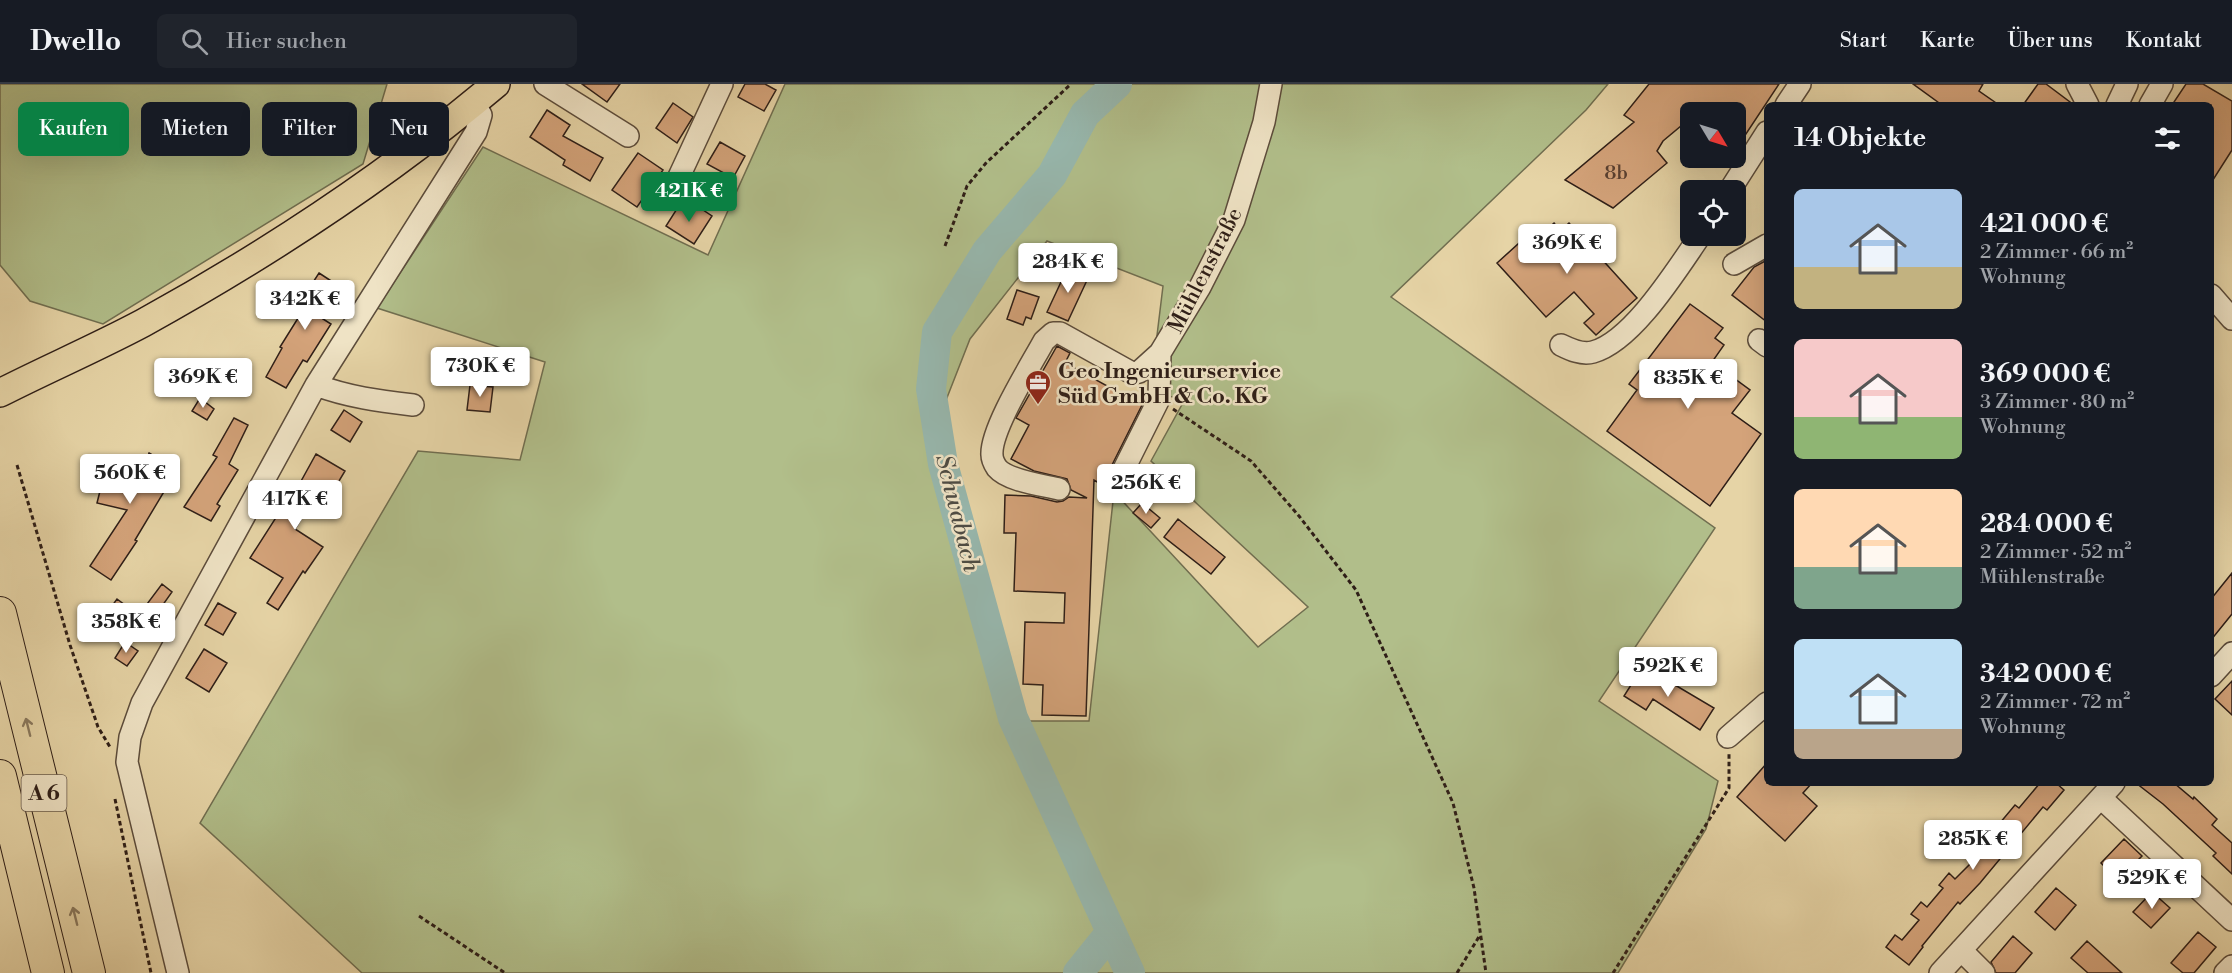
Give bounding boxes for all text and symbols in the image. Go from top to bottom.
search box [157,14,577,68]
text: Dwello [30,24,121,59]
icon: search [178,25,211,58]
text: Hier suchen [226,28,347,55]
text: Start [1840,28,1887,54]
text: Karte [1920,28,1975,54]
text: Über uns [2008,28,2093,54]
text: Kontakt [2126,28,2202,54]
chip: Kaufen [18,102,129,156]
chip: Mieten [141,102,250,156]
chip: Filter [262,102,357,156]
chip: Neu [369,102,449,156]
north arrow [1680,102,1746,168]
map controls [1680,102,1746,246]
text: 14 Objekte [1794,122,1926,154]
icon: filters [2151,122,2184,155]
house number: 8b [1604,161,1628,186]
pin: 421K € [640,172,738,223]
text: 421K € [655,179,723,204]
button: locate [1680,180,1746,246]
street label: Mühlenstraße [1162,203,1249,338]
text: 421 000 € [1980,208,2108,240]
icon: home [1842,213,1914,285]
pin: 369K € [1518,224,1616,275]
text: 369K € [1532,231,1602,256]
text: 2 Zimmer · 66 m² [1980,240,2133,265]
pin: 284K € [1019,243,1117,294]
text: 284K € [1032,250,1104,275]
text: Wohnung [1980,265,2066,290]
pin: 342K € [256,280,354,331]
text: 342K € [270,287,340,312]
pin: 730K € [431,347,529,398]
text: 730K € [445,354,515,379]
pin: 369K € [154,358,252,409]
place label: Geo Ingenieurservice Süd GmbH & Co. KG [1058,358,1281,410]
text: 369 000 € [1980,358,2110,390]
pin: 835K € [1639,359,1737,410]
icon: home [1842,363,1914,435]
text: 369K € [168,365,238,390]
text: 835K € [1653,366,1723,391]
office icon: Geo Ingenieurservice Süd GmbH & Co. KG [1023,368,1053,406]
text: 3 Zimmer · 80 m² [1980,390,2134,415]
text: Wohnung [1980,415,2066,440]
water label: Schwabach [928,451,986,576]
pin: 560K € [81,454,179,505]
text: 560K € [94,461,166,486]
pin: 256K € [1097,464,1195,515]
text: 256K € [1111,471,1181,496]
pin: 417K € [246,480,344,531]
text: 417K € [262,487,328,512]
text: 284 000 € [1980,508,2113,540]
icon: home [1842,513,1914,585]
text: 2 Zimmer · 52 m² [1980,540,2132,565]
text: Mühlenstraße [1980,565,2105,590]
pin: 358K € [77,603,175,654]
text: 358K € [91,610,161,635]
pin: 592K € [1619,647,1717,698]
text: 592K € [1633,654,1703,679]
text: 342 000 € [1980,658,2112,690]
icon: home [1842,663,1914,735]
text: 2 Zimmer · 72 m² [1980,690,2130,715]
text: Wohnung [1980,715,2066,740]
one-way arrow [22,718,34,737]
road number: A 6 [22,775,66,811]
pin: 285K € [1924,820,2022,871]
text: 285K € [1938,827,2008,852]
pin: 529K € [2103,859,2201,910]
text: 529K € [2117,866,2187,891]
one-way arrow [68,907,80,926]

